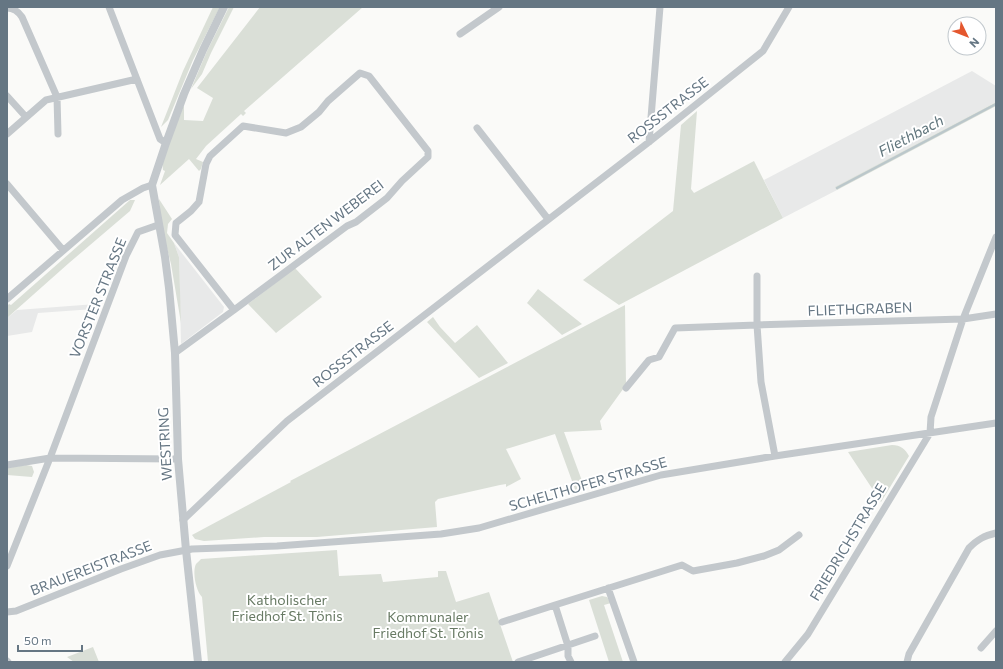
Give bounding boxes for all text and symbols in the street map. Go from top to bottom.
north arrow [947,16,987,56]
text: N [967,36,982,51]
street label: ROSSSTRASSE [624,73,711,146]
water label: Fliethbach [875,110,946,160]
street label: ZUR ALTEN WEBEREI [265,176,387,274]
street label: VORSTER STRASSE [66,235,129,360]
street label: FLIETHGRABEN [807,298,913,319]
street label: ROSSSTRASSE [309,317,396,390]
street label: WESTRING [154,407,175,481]
street label: SCHELTHOFER STRASSE [507,453,669,514]
street label: FRIEDRICHSTRASSE [806,480,889,604]
street label: BRAUEREISTRASSE [28,537,154,599]
park label: Katholischer Friedhof St. Tönis [231,591,343,624]
park label: Kommunaler Friedhof St. Tönis [372,608,484,641]
scale bar [18,627,82,653]
text: 50 m [24,633,52,647]

